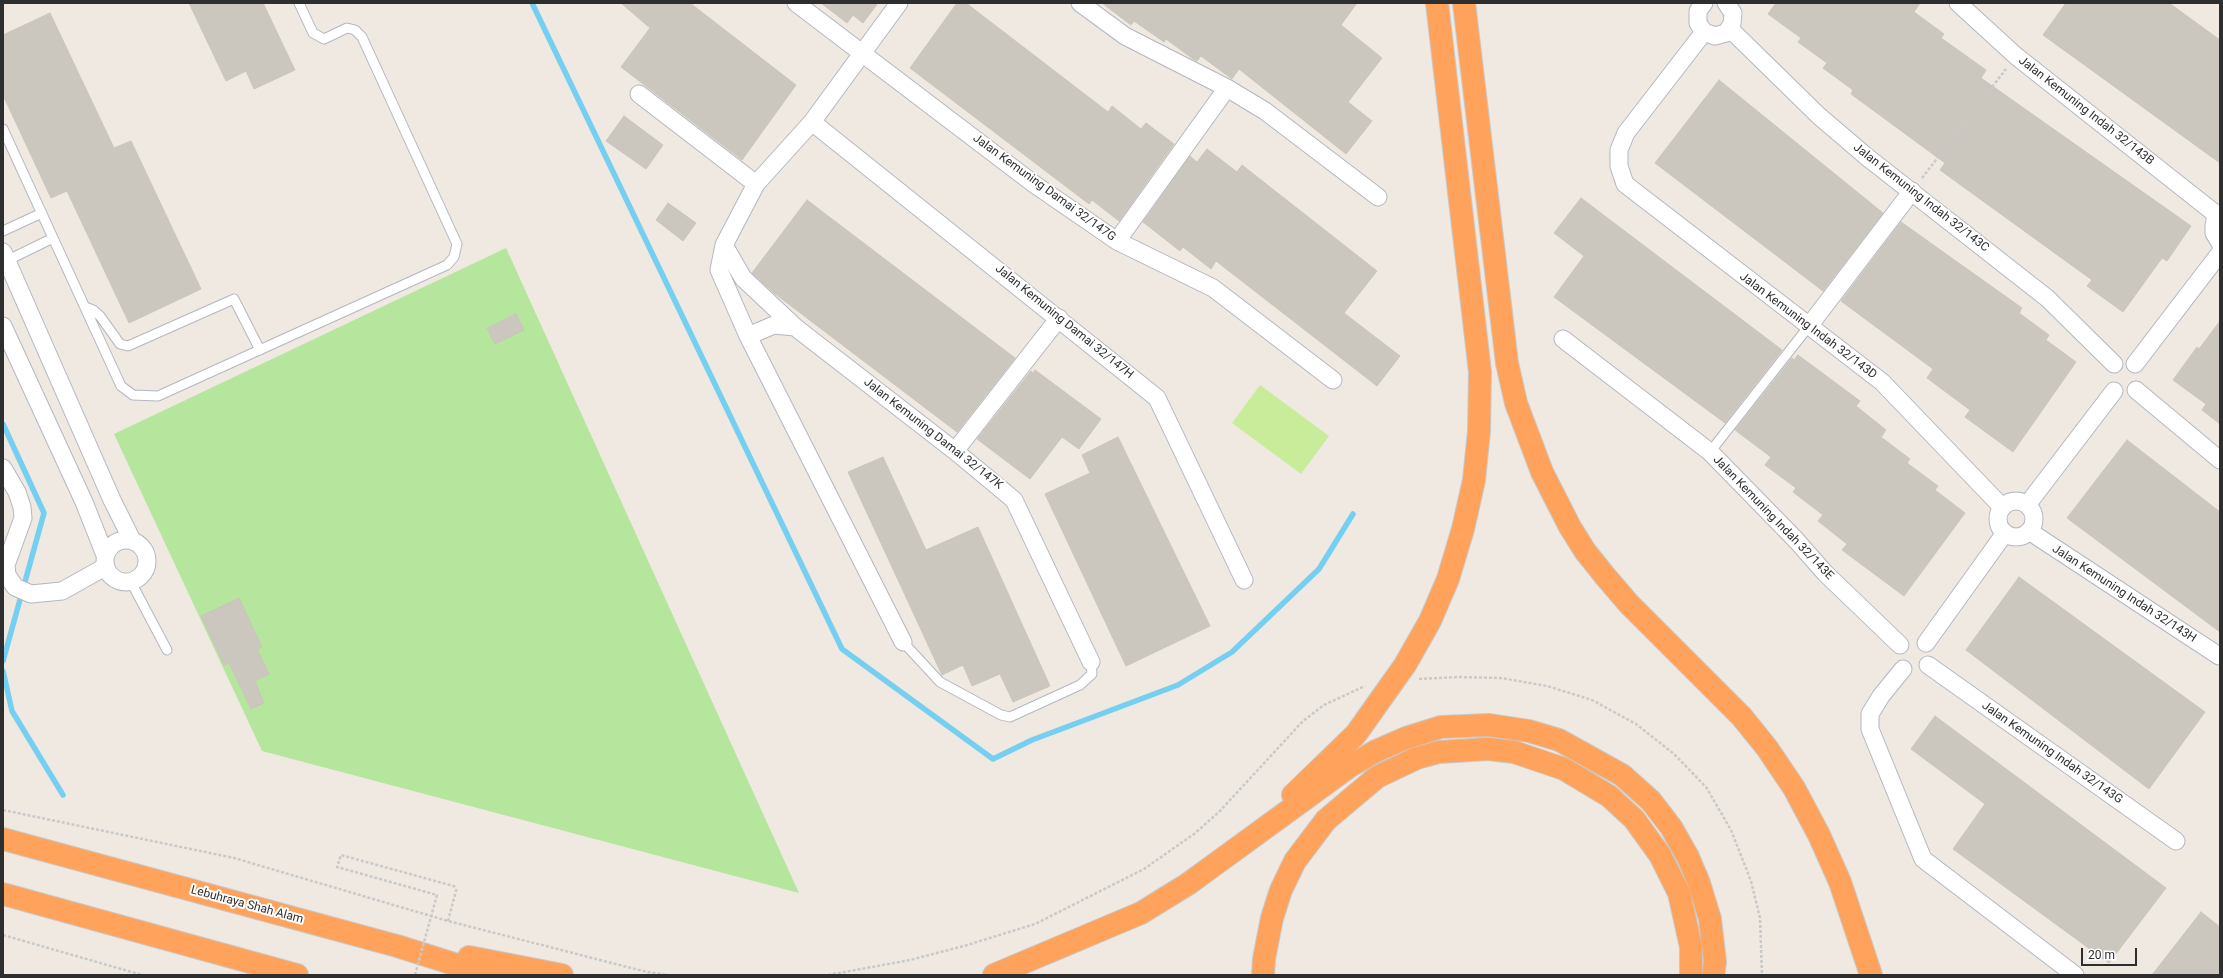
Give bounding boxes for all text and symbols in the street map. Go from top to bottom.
street label: Jalan Kemuning Indah 32/143B [2015,54,2157,168]
street label: Jalan Kemuning Damai 32/147G [970,131,1118,245]
street label: Jalan Kemuning Indah 32/143C [1850,141,1992,255]
street label: Jalan Kemuning Damai 32/147H [992,262,1136,382]
street label: Jalan Kemuning Indah 32/143D [1736,270,1880,382]
street label: Jalan Kemuning Damai 32/147K [861,375,1005,493]
street label: Jalan Kemuning Indah 32/143E [1710,453,1836,583]
street label: Jalan Kemuning Indah 32/143H [2049,542,2199,646]
street label: Jalan Kemuning Indah 32/143G [1979,699,2125,807]
street label: Lebuhraya Shah Alam [189,883,305,927]
scale bar [2083,940,2139,966]
text: 20 m [2088,948,2115,962]

